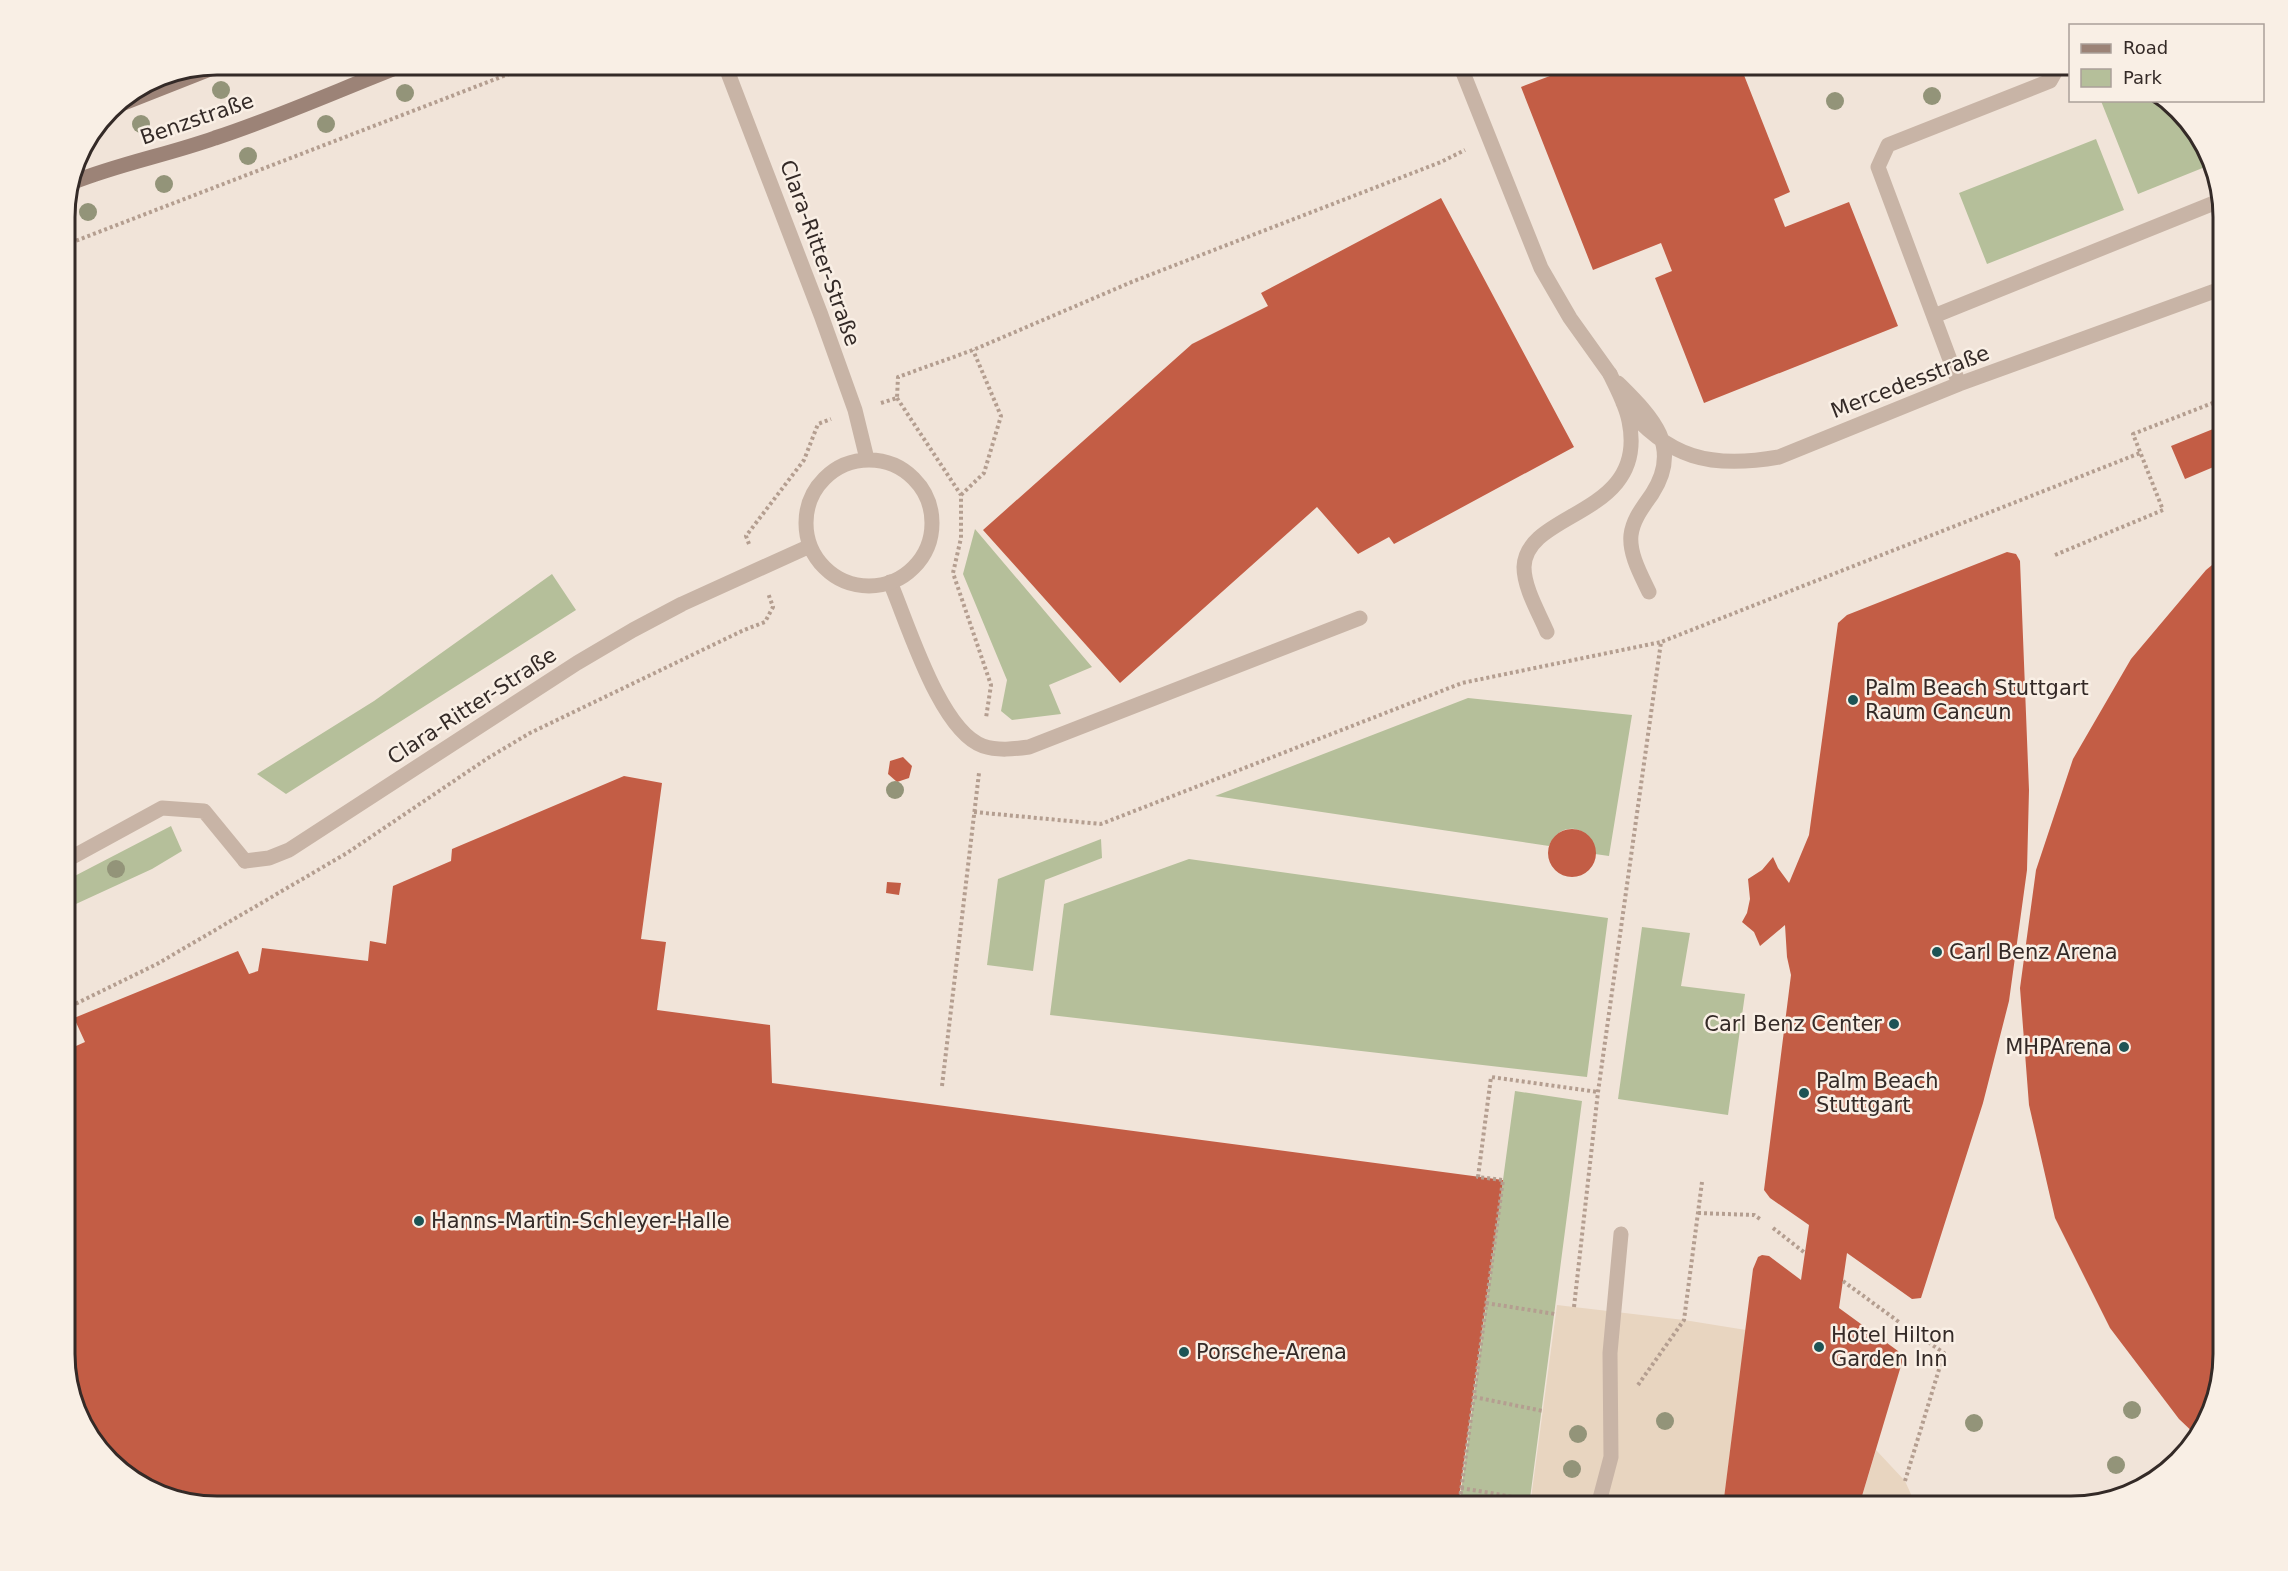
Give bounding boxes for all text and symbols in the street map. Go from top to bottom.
legend [2069,24,2264,102]
text: Road [2123,37,2168,58]
text: Park [2123,67,2162,88]
street label: Benzstraße [137,88,257,150]
street label: Clara-Ritter-Straße [775,157,865,349]
street label: Mercedesstraße [1827,341,1993,423]
street label: Clara-Ritter-Straße [383,642,561,770]
place label: Palm Beach Stuttgart Raum Cancun [1865,676,2089,724]
marker: Palm Beach Stuttgart Raum Cancun [1846,693,1860,707]
place label: Carl Benz Arena [1949,940,2118,964]
marker: Carl Benz Arena [1930,945,1944,959]
place label: Carl Benz Center [1704,1012,1882,1036]
marker: Carl Benz Center [1887,1017,1901,1031]
place label: MHPArena [2005,1035,2112,1059]
marker: MHPArena [2117,1040,2131,1054]
place label: Palm Beach Stuttgart [1816,1069,1939,1117]
marker: Palm Beach Stuttgart [1797,1086,1811,1100]
place label: Hanns-Martin-Schleyer-Halle [431,1209,730,1233]
marker: Hanns-Martin-Schleyer-Halle [412,1214,426,1228]
place label: Hotel Hilton Garden Inn [1831,1323,1955,1371]
place label: Porsche-Arena [1196,1340,1347,1364]
marker: Hotel Hilton Garden Inn [1812,1340,1826,1354]
marker: Porsche-Arena [1177,1345,1191,1359]

